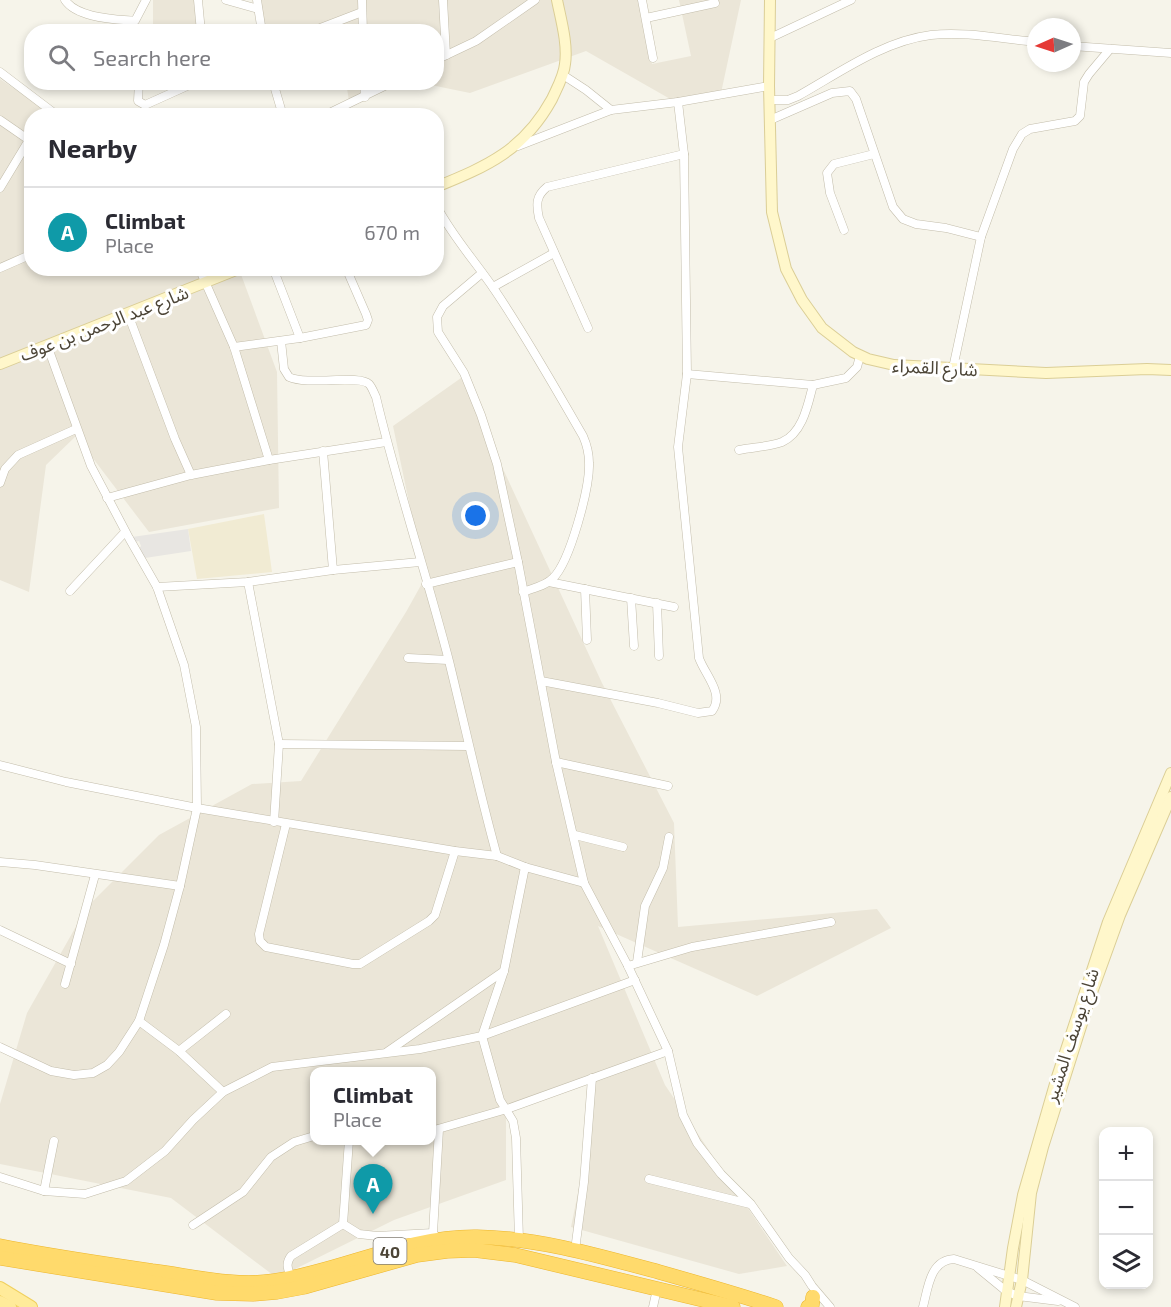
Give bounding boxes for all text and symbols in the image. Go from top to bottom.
north arrow [1027,18,1081,72]
search box [24,24,444,90]
icon: search [45,41,78,74]
text: Search here [93,44,211,70]
text: Nearby [48,132,137,163]
text: Climbat [105,207,185,233]
text: A [61,220,74,244]
text: 670 m [364,220,420,244]
text: Place [105,233,154,257]
street label: شارع عبد الرحمن بن عوف [17,281,193,369]
street label: شارع القمراء [891,354,978,384]
your location [461,501,490,530]
street label: شارع يوسف المشير [1039,965,1107,1107]
popup [310,1067,436,1145]
text: Climbat [333,1081,413,1107]
text: Place [333,1107,382,1131]
map controls [1099,1127,1153,1289]
button: + [1099,1127,1153,1181]
pin: A [354,1164,392,1214]
button: − [1099,1181,1153,1235]
button: layers [1099,1235,1153,1289]
road number: 40 [374,1238,406,1264]

